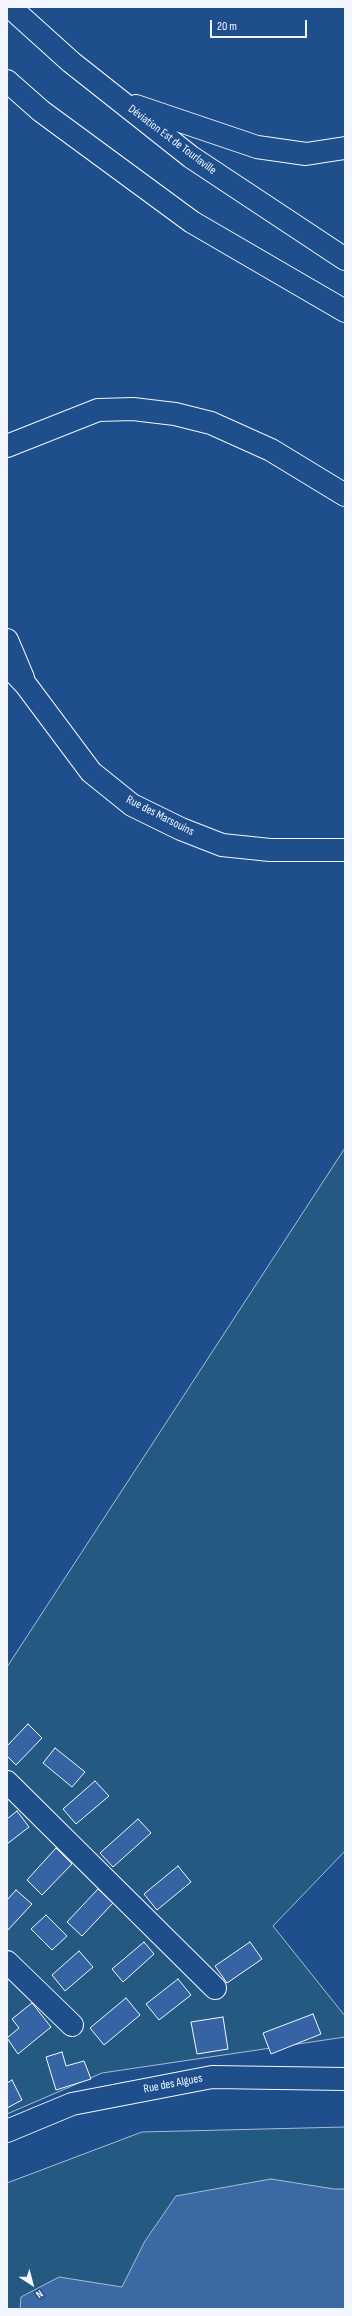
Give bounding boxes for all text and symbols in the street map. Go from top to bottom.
scale bar [212,12,309,38]
text: 20 m [217,19,237,34]
street label: Déviation Est de Tourlaville [125,102,219,178]
street label: Rue des Marsouins [124,793,196,839]
street label: Rue des Algues [142,2071,204,2097]
north arrow [12,2264,52,2304]
text: N [33,2287,46,2301]

